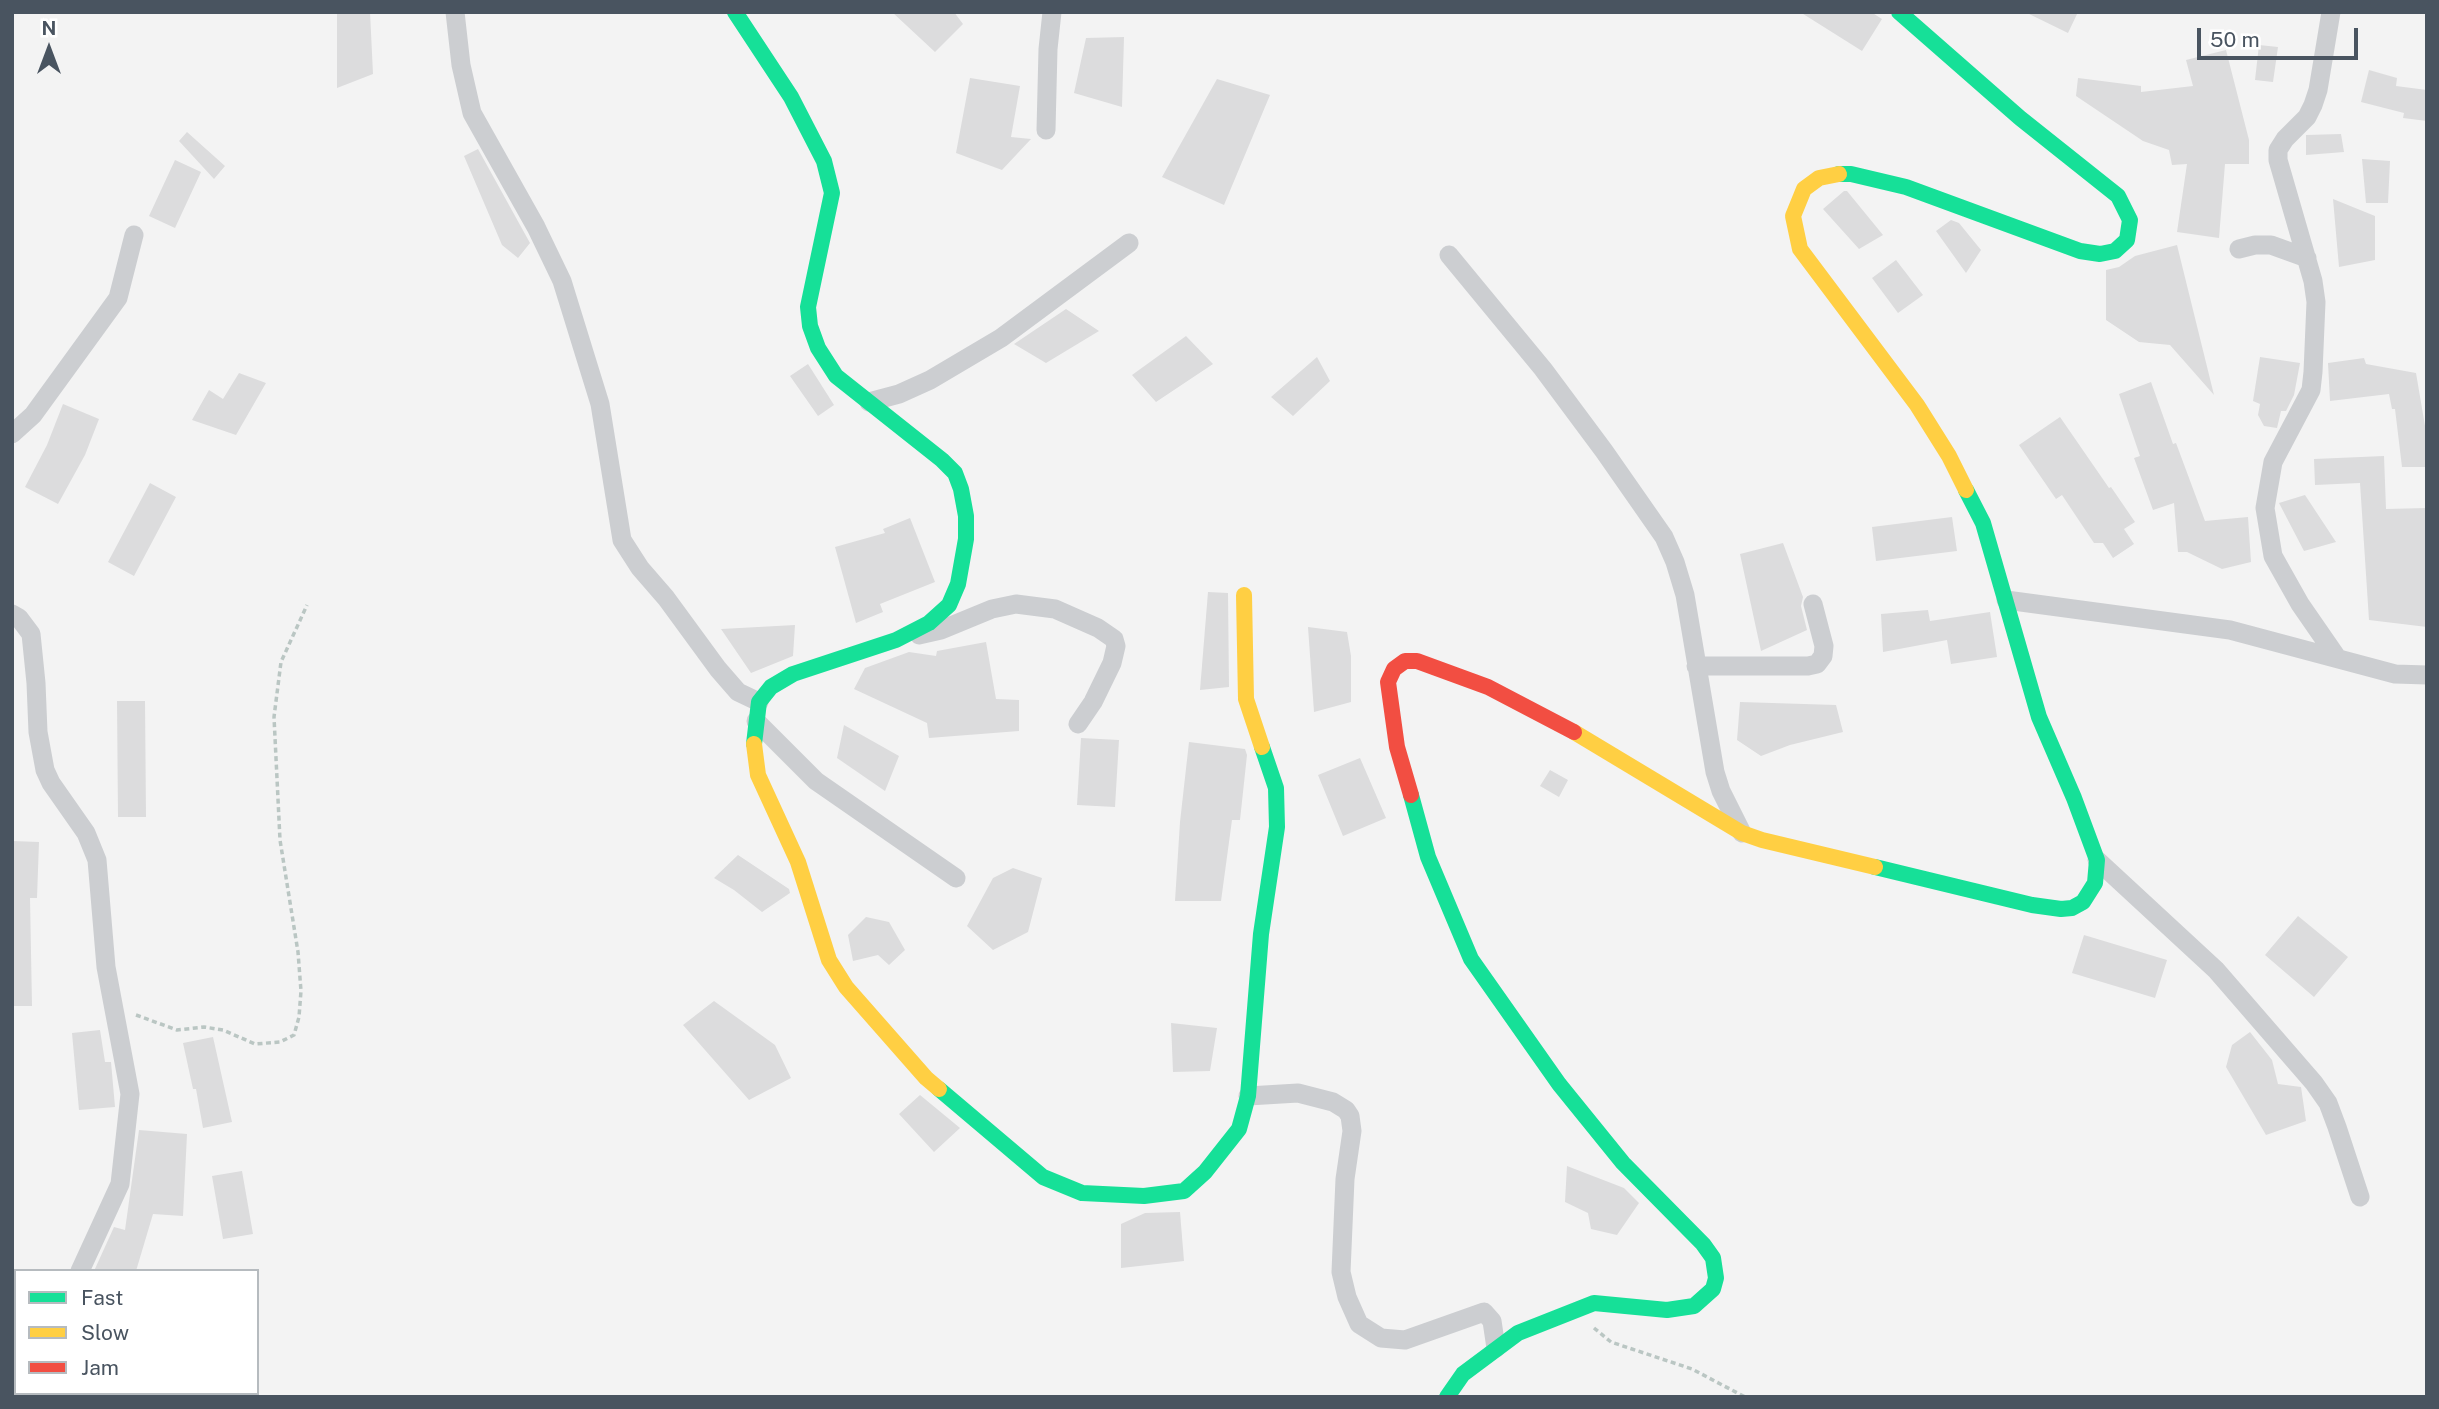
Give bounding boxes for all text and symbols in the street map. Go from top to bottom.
north arrow [14,14,84,84]
scale bar [2201,14,2362,58]
text: N [42,17,56,39]
text: 50 m [2210,27,2260,52]
legend [14,1269,259,1395]
text: Fast [81,1285,123,1310]
text: Slow [81,1320,129,1345]
text: Jam [81,1355,119,1380]

